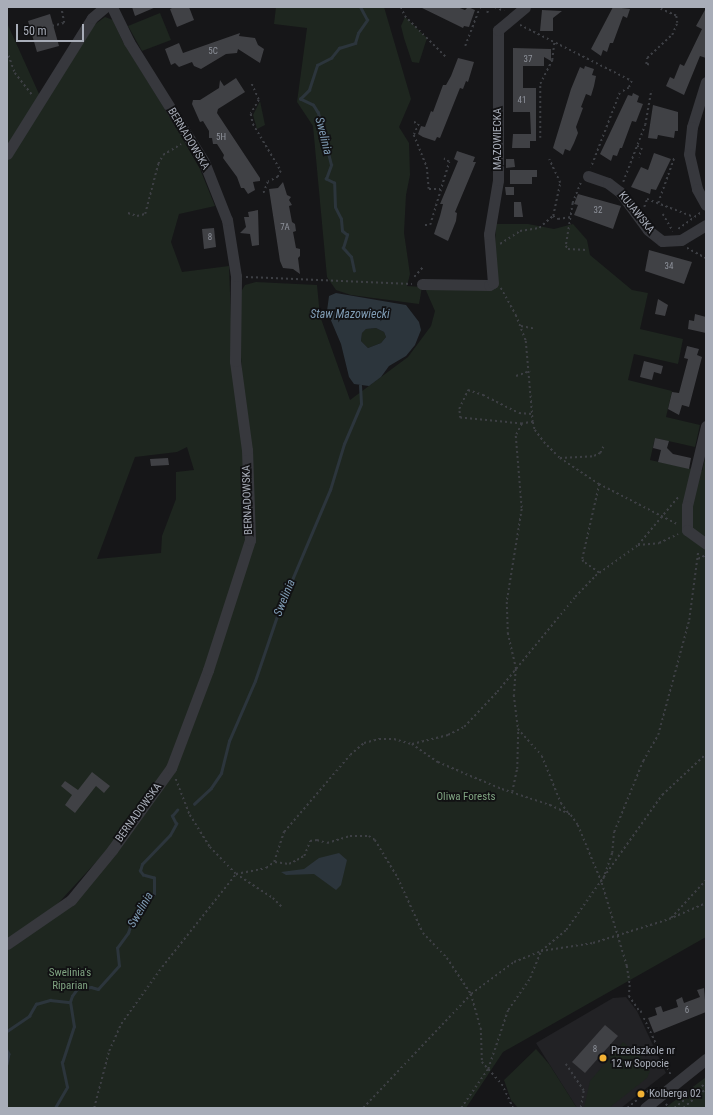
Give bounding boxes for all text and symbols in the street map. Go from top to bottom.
scale bar [18,16,86,42]
text: 50 m [23,24,47,38]
house number: 5C [208,46,218,56]
house number: 37 [524,54,532,64]
house number: 41 [518,95,526,105]
street label: BERNADOWSKA [164,106,212,172]
street label: MAZOWIECKA [491,108,505,170]
water label: Swelinia [311,116,335,156]
house number: 5H [216,132,226,142]
street label: KUJAWSKA [615,190,657,236]
house number: 32 [594,205,602,215]
house number: 7A [280,222,290,232]
house number: 8 [208,232,212,242]
house number: 34 [665,261,673,271]
water label: Staw Mazowiecki [310,308,390,322]
street label: BERNADOWSKA [240,465,256,535]
water label: Swelinia [271,578,299,618]
street label: BERNADOWSKA [113,781,165,845]
park label: Oliwa Forests [437,790,495,804]
water label: Swelinia [125,890,157,930]
park label: Swelinia's Riparian [49,967,91,993]
house number: 6 [685,1005,689,1015]
house number: 8 [593,1044,597,1054]
place label: Przedszkole nr 12 w Sopocie [611,1045,675,1071]
marker: Przedszkole nr 12 w Sopocie [598,1053,608,1063]
place label: Kolberga 02 [649,1087,701,1101]
marker: Kolberga 02 [636,1089,646,1099]

